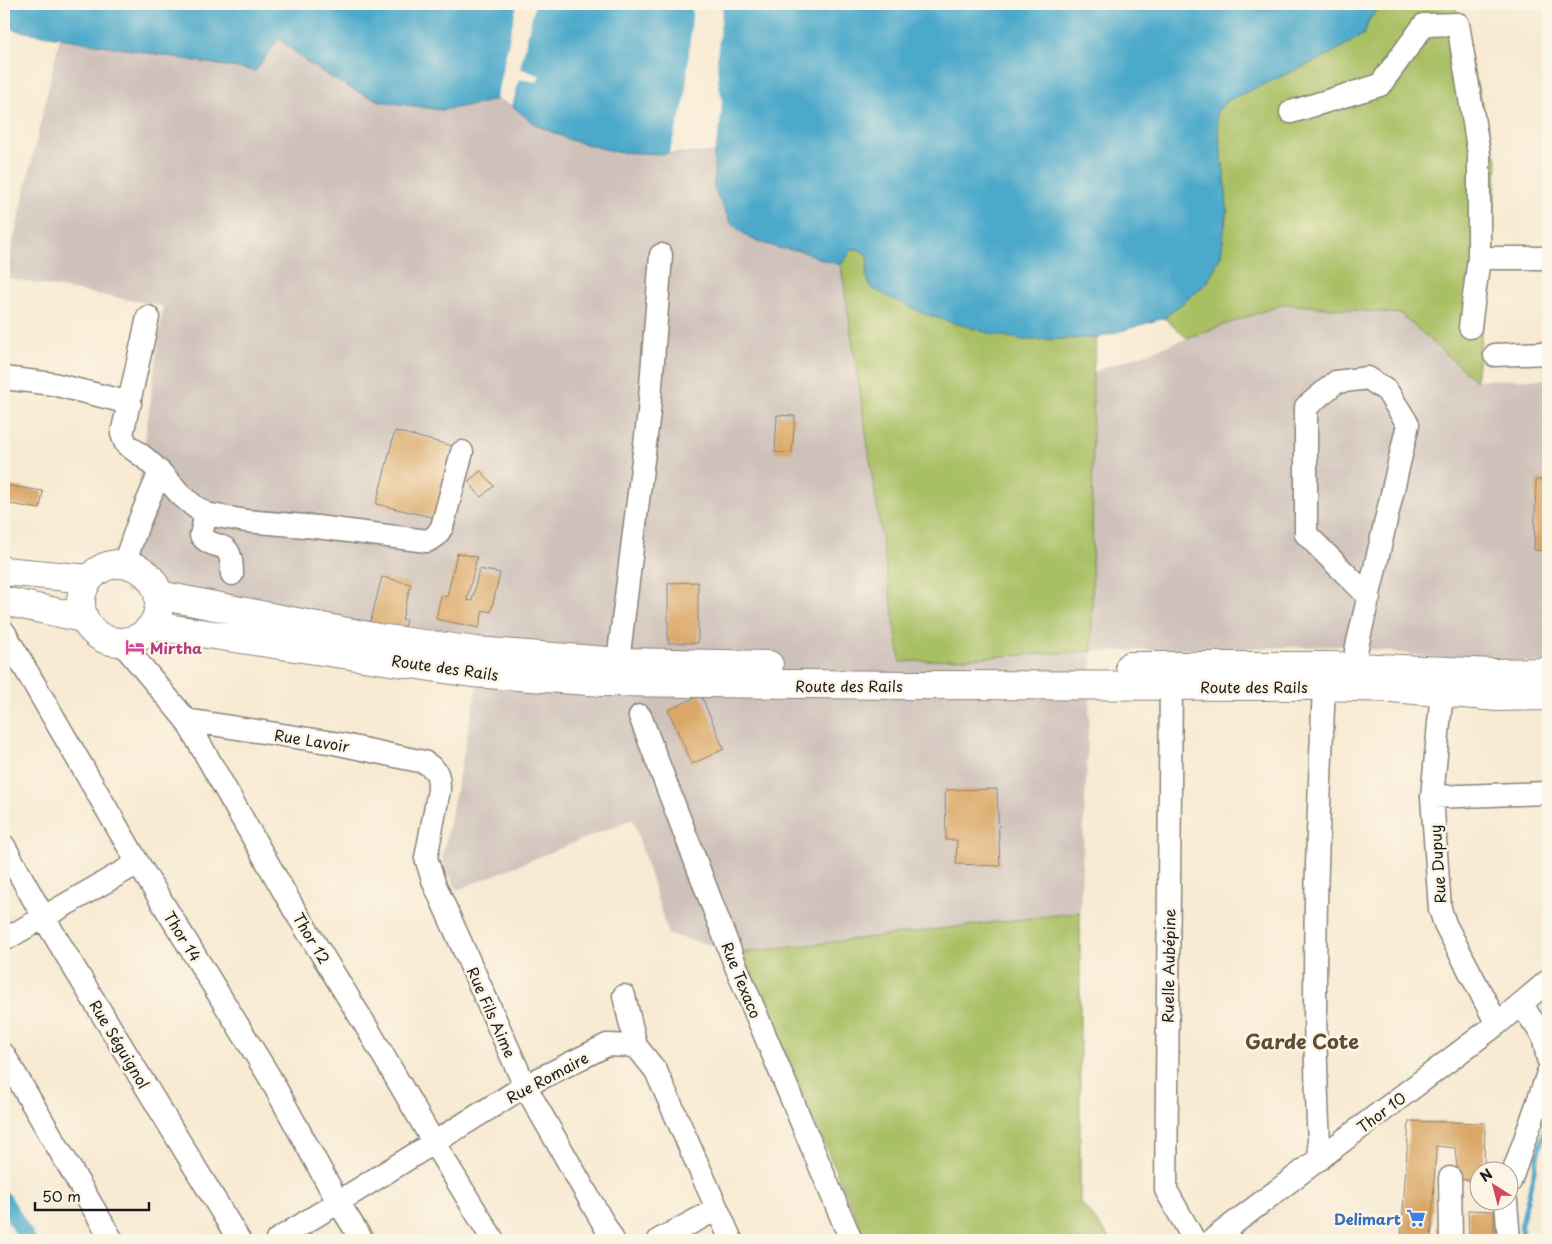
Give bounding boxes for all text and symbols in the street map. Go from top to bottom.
hotel icon: Mirtha [124,636,146,658]
place label: Mirtha [150,636,202,659]
street label: Route des Rails [390,648,500,686]
street label: Route des Rails [795,674,903,697]
street label: Route des Rails [1200,675,1308,698]
street label: Rue Lavoir [273,723,351,757]
street label: Rue Dupuy [1423,824,1451,904]
street label: Thor 14 [159,906,207,966]
street label: Thor 12 [288,908,336,968]
street label: Ruelle Aubépine [1156,909,1180,1023]
street label: Rue Texaco [716,938,768,1022]
street label: Rue Fils Aime [462,963,522,1061]
street label: Rue Séguignol [84,995,156,1093]
district label: Garde Cote [1245,1026,1359,1056]
street label: Rue Romaire [502,1046,592,1108]
street label: Thor 10 [1352,1086,1410,1138]
north arrow [1470,1162,1520,1212]
text: N [1475,1163,1497,1187]
scale bar [35,1179,149,1211]
text: 50 m [42,1184,81,1207]
place label: Delimart [1334,1207,1401,1230]
supermarket icon: Delimart [1405,1207,1427,1229]

